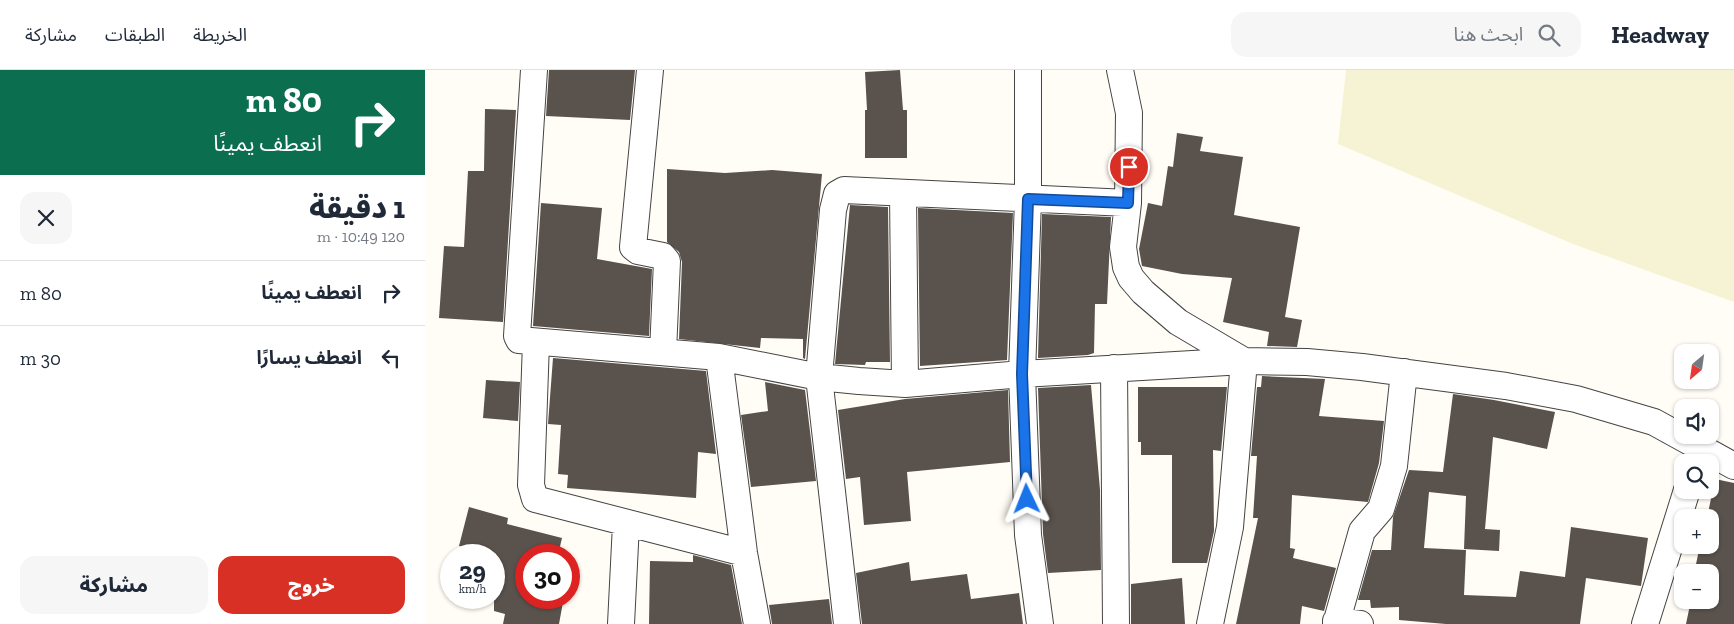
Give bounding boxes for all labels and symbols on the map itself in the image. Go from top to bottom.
pin [1108,146,1150,188]
north arrow [1674,344,1719,389]
position arrow [1000,472,1052,524]
speed limit sign: 30 [515,544,580,609]

